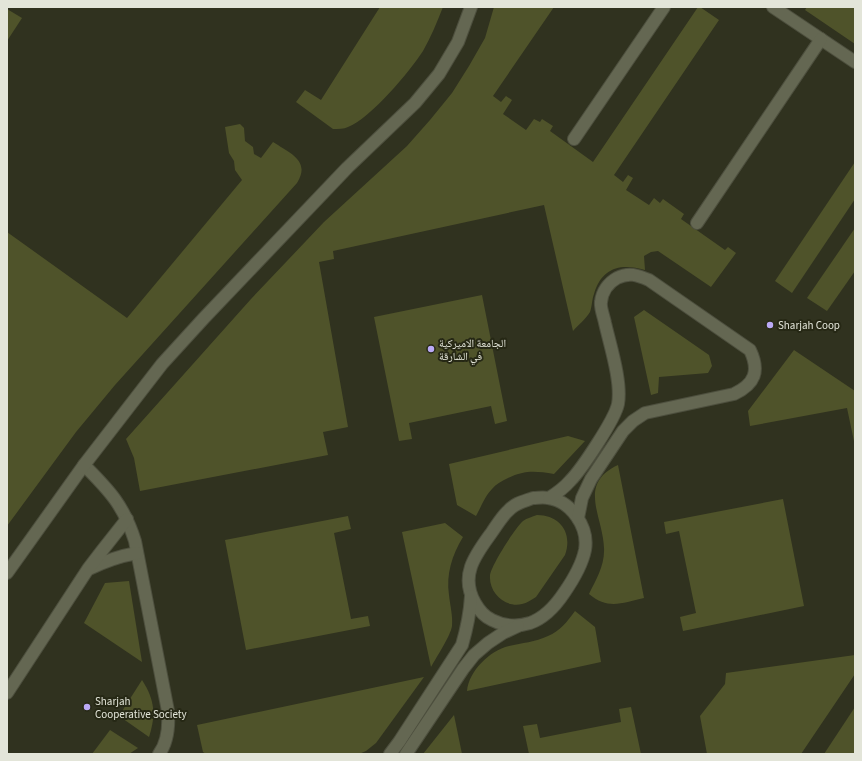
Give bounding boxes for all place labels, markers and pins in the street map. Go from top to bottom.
place label: Sharjah Coop [778,318,840,333]
marker: Sharjah Coop [765,320,775,330]
place label: الجامعة الاميركية في الشارقة [439,336,506,364]
marker: الجامعة الاميركية في الشارقة [426,344,436,354]
place label: Sharjah Cooperative Society [95,694,187,722]
marker: Sharjah Cooperative Society [82,702,92,712]

